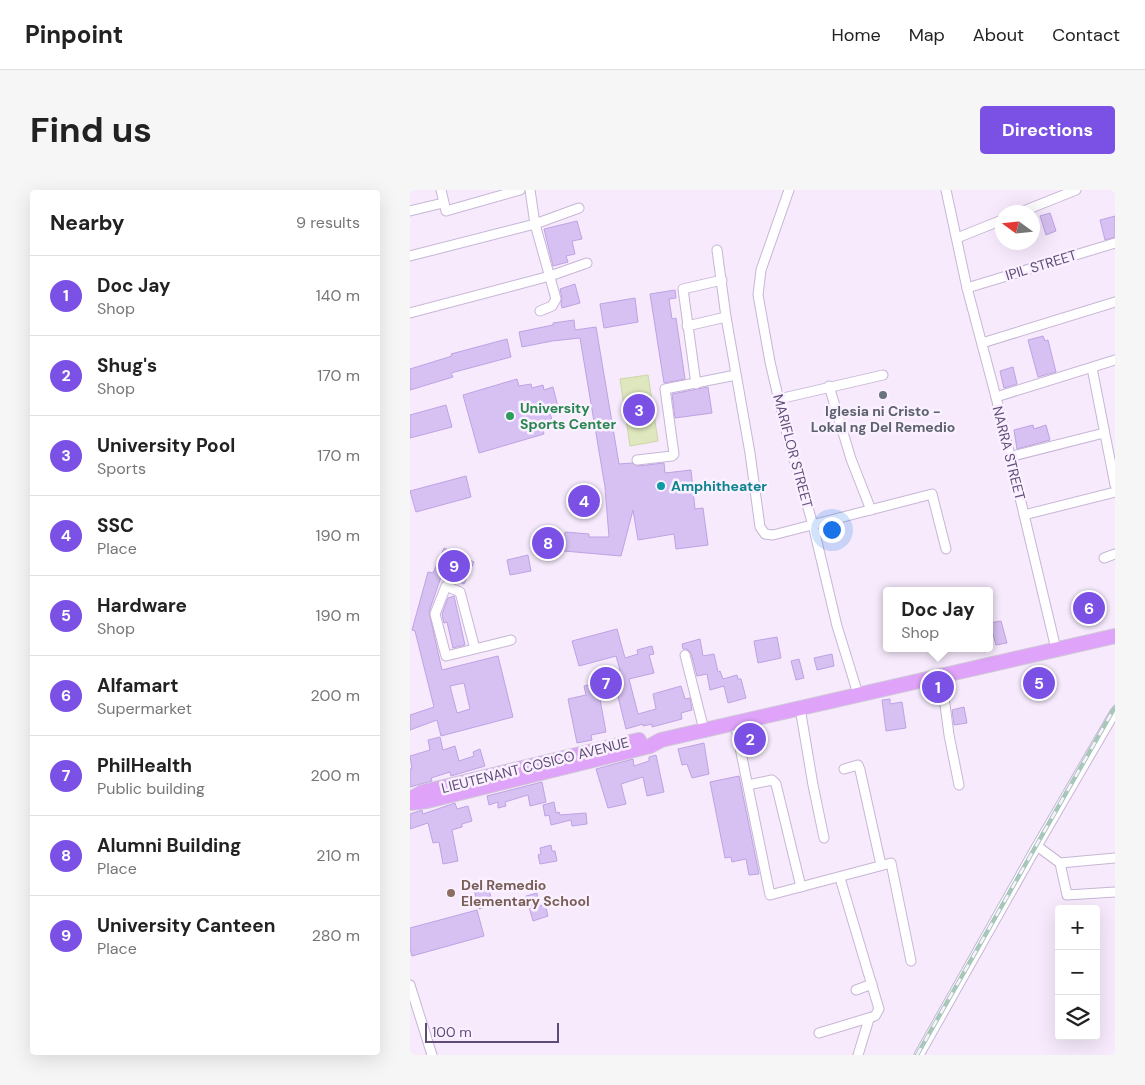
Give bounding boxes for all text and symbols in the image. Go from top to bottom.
text: Pinpoint [25,19,123,50]
text: Home [831,23,881,47]
text: Map [909,23,945,47]
text: About [973,23,1024,47]
text: Contact [1052,23,1120,47]
button: Directions [980,106,1115,154]
text: Find us [30,107,152,153]
north arrow [995,205,1040,250]
text: Nearby [50,209,124,237]
text: 9 results [296,212,360,233]
street label: IPIL STREET [1003,246,1079,284]
text: Doc Jay [97,273,171,298]
text: 1 [63,285,69,306]
text: 140 m [316,285,360,306]
text: Shop [97,298,135,319]
text: Shug's [97,353,157,378]
text: 2 [61,365,71,386]
text: 170 m [317,365,360,386]
text: Shop [97,378,135,399]
marker: Iglesia ni Cristo - Lokal ng Del Remedio [877,389,889,401]
pin: 3 [623,391,655,429]
street label: MARIFLOR STREET [769,392,817,510]
place label: University Sports Center [520,399,616,433]
place label: Iglesia ni Cristo - Lokal ng Del Remedio [811,402,955,436]
street label: NARRA STREET [989,404,1029,502]
marker: University Sports Center [504,410,516,422]
text: University Pool [97,433,235,458]
text: 3 [61,445,71,466]
text: 170 m [317,445,360,466]
text: Sports [97,458,146,479]
place label: Amphitheater [671,477,767,495]
marker: Amphitheater [655,480,667,492]
pin: 4 [568,482,600,520]
text: SSC [97,513,134,538]
your location [819,517,845,543]
pin: 8 [532,524,564,562]
text: 4 [61,525,71,546]
text: 190 m [316,525,360,546]
text: Place [97,538,137,559]
pin: 9 [438,547,470,585]
popup [883,587,993,652]
pin: 6 [1073,589,1105,627]
text: Hardware [97,593,187,618]
text: Doc Jay [901,597,975,622]
text: 5 [61,605,71,626]
text: 190 m [316,605,360,626]
text: Shop [97,618,135,639]
text: Shop [901,622,939,643]
pin: 7 [590,664,622,702]
pin: 5 [1023,664,1055,702]
pin: 1 [922,668,954,706]
text: Alfamart [97,673,178,698]
text: 6 [61,685,71,706]
text: 200 m [311,685,360,706]
text: Supermarket [97,698,192,719]
pin: 2 [734,720,766,758]
street label: LIEUTENANT COSICO AVENUE [439,733,631,797]
text: PhilHealth [97,753,192,778]
text: 7 [62,765,70,786]
text: 200 m [311,765,360,786]
text: Public building [97,778,205,799]
text: Alumni Building [97,833,241,858]
text: 8 [61,845,71,866]
text: 210 m [316,845,360,866]
text: Place [97,858,137,879]
place label: Del Remedio Elementary School [461,876,590,910]
marker: Del Remedio Elementary School [445,887,457,899]
map controls [1055,905,1100,1040]
button: + [1055,905,1100,950]
text: University Canteen [97,913,275,938]
text: 9 [61,925,71,946]
text: 280 m [312,925,360,946]
text: Place [97,938,137,959]
button: − [1055,950,1100,995]
button: layers [1055,995,1100,1040]
scale bar [425,1020,559,1043]
text: 100 m [432,1023,472,1041]

